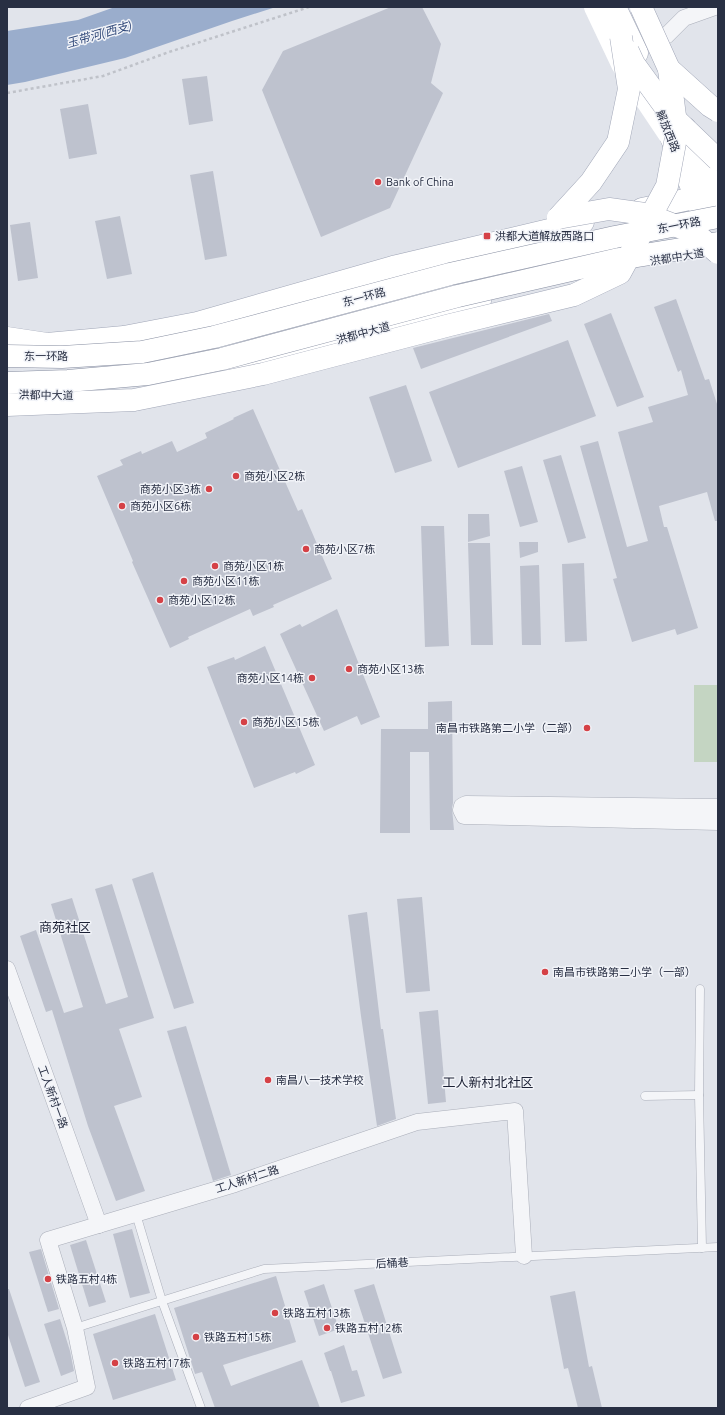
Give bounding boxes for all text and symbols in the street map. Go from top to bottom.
water label: 玉带河(西支) [65,18,134,51]
street label: 解放西路 [654,108,682,154]
place label: Bank of China [386,176,454,188]
marker: Bank of China [373,177,383,187]
street label: 东一环路 [656,215,702,235]
place label: 洪都大道解放西路口 [495,230,594,242]
marker: 洪都大道解放西路口 [482,231,492,241]
street label: 洪都中大道 [649,247,705,267]
street label: 东一环路 [341,286,387,308]
street label: 洪都中大道 [335,320,391,346]
street label: 东一环路 [24,350,68,362]
street label: 洪都中大道 [18,389,74,401]
place label: 商苑小区2栋 [244,470,305,482]
marker: 商苑小区2栋 [231,471,241,481]
place label: 商苑小区3栋 [140,483,201,495]
marker: 商苑小区3栋 [204,484,214,494]
place label: 商苑小区6栋 [130,500,191,512]
marker: 商苑小区6栋 [117,501,127,511]
place label: 商苑小区7栋 [314,543,375,555]
marker: 商苑小区7栋 [301,544,311,554]
place label: 商苑小区1栋 [223,560,284,572]
marker: 商苑小区1栋 [210,561,220,571]
place label: 商苑小区11栋 [192,575,259,587]
marker: 商苑小区11栋 [179,576,189,586]
place label: 商苑小区12栋 [168,594,235,606]
marker: 商苑小区12栋 [155,595,165,605]
place label: 商苑小区13栋 [357,663,424,675]
marker: 商苑小区13栋 [344,664,354,674]
place label: 商苑小区14栋 [237,672,304,684]
marker: 商苑小区14栋 [307,673,317,683]
place label: 商苑小区15栋 [252,716,319,728]
marker: 商苑小区15栋 [239,717,249,727]
place label: 南昌市铁路第二小学（二部） [436,722,579,734]
marker: 南昌市铁路第二小学（二部） [582,723,592,733]
district label: 商苑社区 [39,920,91,934]
place label: 南昌市铁路第二小学（一部） [553,966,696,978]
marker: 南昌市铁路第二小学（一部） [540,967,550,977]
street label: 工人新村一路 [36,1064,70,1130]
place label: 南昌八一技术学校 [276,1074,364,1086]
marker: 南昌八一技术学校 [263,1075,273,1085]
district label: 工人新村北社区 [442,1075,534,1089]
street label: 工人新村二路 [214,1163,280,1195]
street label: 后桶巷 [375,1256,409,1270]
place label: 铁路五村4栋 [56,1273,117,1285]
marker: 铁路五村4栋 [43,1274,53,1284]
place label: 铁路五村13栋 [283,1307,350,1319]
marker: 铁路五村13栋 [270,1308,280,1318]
place label: 铁路五村12栋 [335,1322,402,1334]
marker: 铁路五村12栋 [322,1323,332,1333]
place label: 铁路五村15栋 [204,1331,271,1343]
marker: 铁路五村15栋 [191,1332,201,1342]
place label: 铁路五村17栋 [123,1357,190,1369]
marker: 铁路五村17栋 [110,1358,120,1368]

